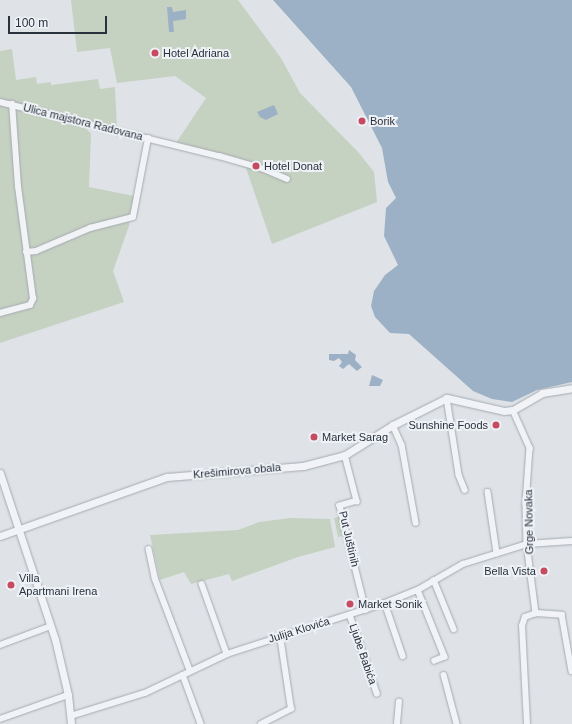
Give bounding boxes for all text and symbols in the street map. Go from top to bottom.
scale bar [10,8,109,34]
text: 100 m [15,16,48,30]
place label: Hotel Adriana [163,46,230,60]
marker: Hotel Adriana [150,48,160,58]
street label: Ulica majstora Radovana [22,101,144,143]
place label: Borik [370,114,395,128]
marker: Borik [357,116,367,126]
place label: Hotel Donat [264,159,322,173]
marker: Hotel Donat [251,161,261,171]
place label: Sunshine Foods [409,418,488,432]
marker: Sunshine Foods [491,420,501,430]
place label: Market Sarag [322,430,388,444]
marker: Market Sarag [309,432,319,442]
street label: Krešimirova obala [193,461,281,481]
street label: Grge Novaka [522,489,536,555]
street label: Put Juštinih [336,510,362,568]
place label: Bella Vista [484,564,536,578]
marker: Bella Vista [539,566,549,576]
place label: Villa Apartmani Irena [19,572,97,598]
marker: Villa Apartmani Irena [6,580,16,590]
place label: Market Sonik [358,597,422,611]
marker: Market Sonik [345,599,355,609]
street label: Julija Klovića [267,614,331,646]
street label: Ljube Babića [346,622,380,686]

